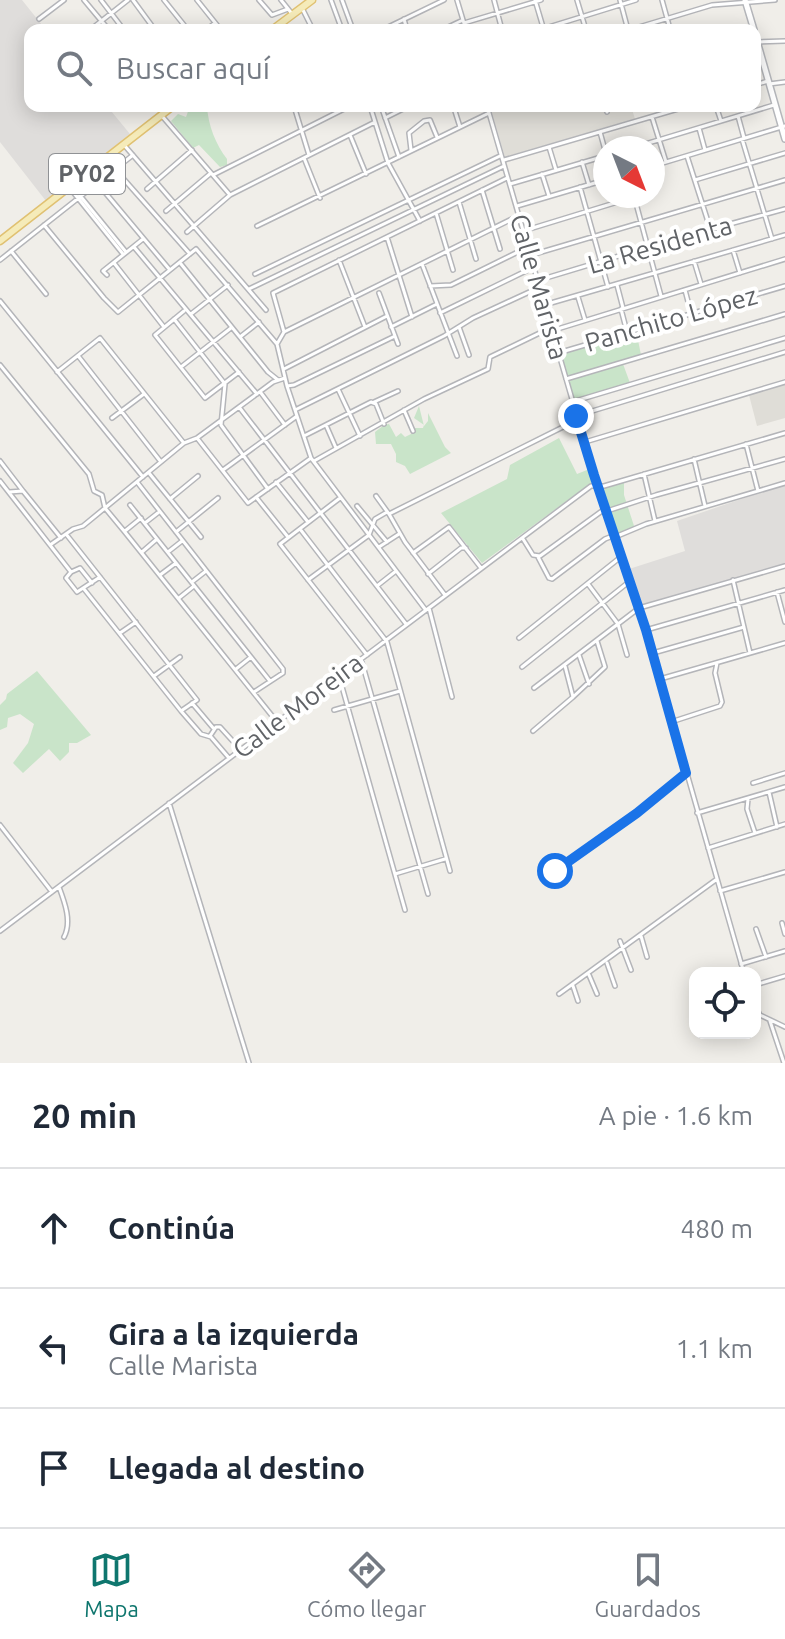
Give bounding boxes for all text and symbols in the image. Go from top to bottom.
search box [24,24,761,112]
icon: search [52,46,96,90]
text: Buscar aquí [116,51,270,85]
north arrow [593,136,665,208]
road number: PY02 [49,154,125,194]
street label: La Residenta [584,210,735,279]
street label: Calle Marista [505,211,574,363]
street label: Panchito López [581,280,760,357]
route end [558,398,594,434]
street label: Calle Moreira [227,647,368,764]
route start [537,853,573,889]
map controls [689,967,761,1039]
button: locate [689,967,761,1039]
text: 20 min [32,1096,137,1134]
text: A pie · 1.6 km [599,1101,753,1130]
icon: ahead [32,1206,76,1250]
text: Continúa [108,1211,235,1245]
text: 480 m [681,1214,753,1243]
text: Gira a la izquierda [108,1317,359,1351]
icon: left [32,1326,76,1370]
text: 1.1 km [676,1334,753,1363]
text: Calle Marista [108,1351,258,1380]
icon: arrive [32,1446,76,1490]
text: Llegada al destino [108,1451,365,1485]
tab: Mapa [84,1548,139,1621]
tab: Cómo llegar [307,1548,426,1621]
tab: Guardados [595,1548,701,1621]

